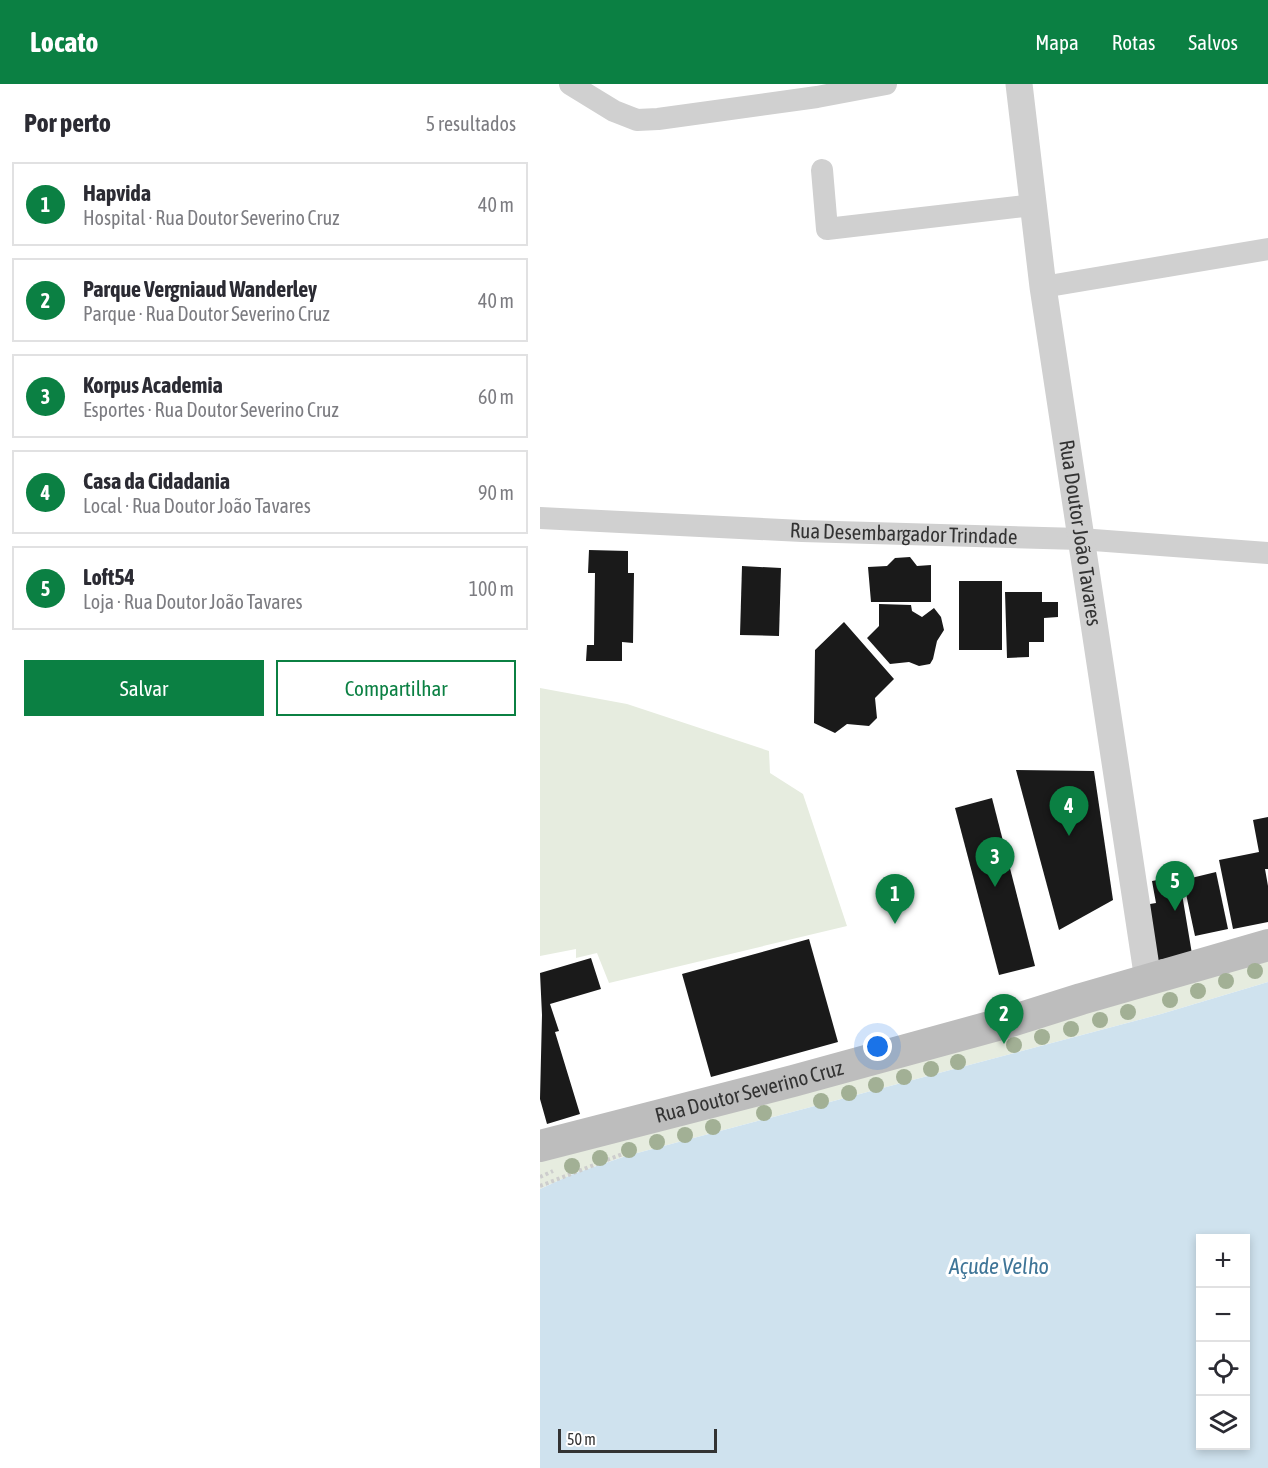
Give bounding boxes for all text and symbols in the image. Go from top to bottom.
text: Locato [30,26,98,58]
text: Mapa [1035,30,1079,54]
text: Rotas [1112,30,1155,54]
text: Salvos [1188,30,1238,54]
text: Por perto [24,108,111,138]
text: 5 resultados [426,112,516,135]
text: Hapvida [83,180,151,206]
text: 1 [41,193,50,216]
text: 40 m [478,193,514,216]
text: Hospital · Rua Doutor Severino Cruz [83,206,339,229]
text: Parque Vergniaud Wanderley [83,276,317,302]
text: 2 [41,289,50,312]
text: 40 m [478,289,514,312]
text: Parque · Rua Doutor Severino Cruz [83,302,330,325]
text: Korpus Academia [83,372,223,398]
text: 3 [41,385,50,408]
text: 60 m [478,385,514,408]
text: Esportes · Rua Doutor Severino Cruz [83,398,339,421]
street label: Rua Doutor João Tavares [1055,438,1107,627]
text: Casa da Cidadania [83,468,230,494]
text: 4 [41,481,50,504]
text: 90 m [478,481,514,504]
text: Local · Rua Doutor João Tavares [83,494,311,517]
street label: Rua Desembargador Trindade [789,517,1018,548]
text: Loft54 [83,564,135,590]
text: 5 [41,577,50,600]
text: 100 m [469,577,514,600]
text: Loja · Rua Doutor João Tavares [83,590,303,613]
button: Salvar [24,660,264,716]
button: Compartilhar [276,660,516,716]
pin: 4 [1050,786,1088,836]
pin: 3 [976,838,1014,887]
pin: 5 [1156,862,1194,911]
pin: 1 [876,874,914,924]
pin: 2 [984,994,1024,1044]
your location [863,1032,892,1061]
street label: Rua Doutor Severino Cruz [652,1055,846,1127]
map controls [1196,1234,1250,1450]
button: + [1196,1234,1250,1288]
water label: Açude Velho [948,1253,1049,1279]
button: − [1196,1288,1250,1342]
button: locate [1196,1342,1250,1396]
button: layers [1196,1396,1250,1450]
scale bar [558,1426,717,1454]
text: 50 m [567,1430,596,1448]

